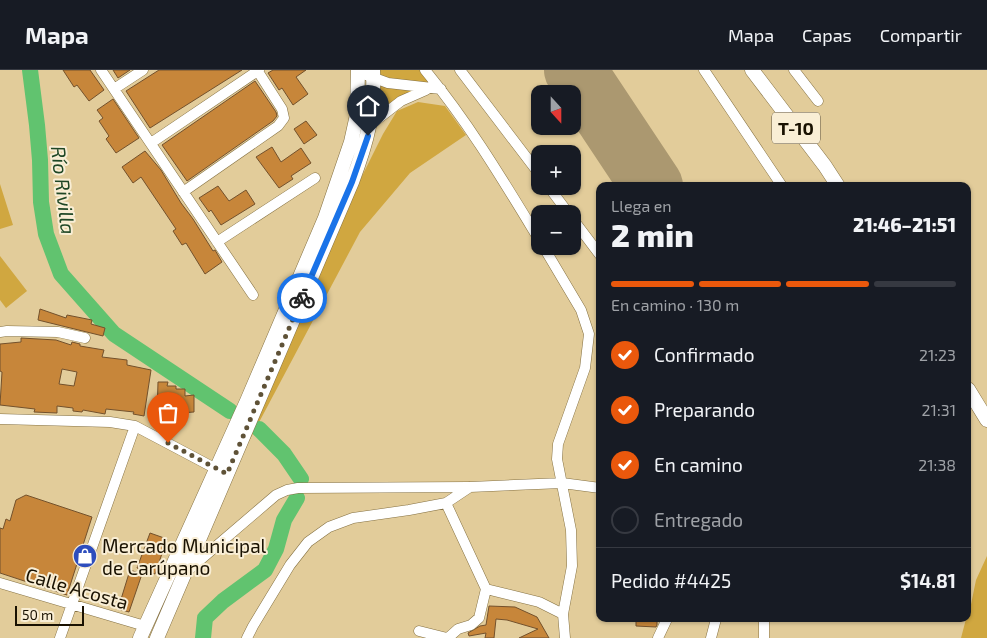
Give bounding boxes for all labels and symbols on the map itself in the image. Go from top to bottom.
pin [347,85,389,136]
north arrow [531,85,581,135]
road number: T-10 [772,112,820,144]
water label: Río Rivilla [47,144,81,236]
courier [277,273,327,323]
pin [147,392,189,443]
place label: Mercado Municipal de Carúpano [102,534,267,579]
shop icon: Mercado Municipal de Carúpano [72,543,98,569]
street label: Calle Acosta [23,562,131,614]
scale bar [15,603,84,626]

